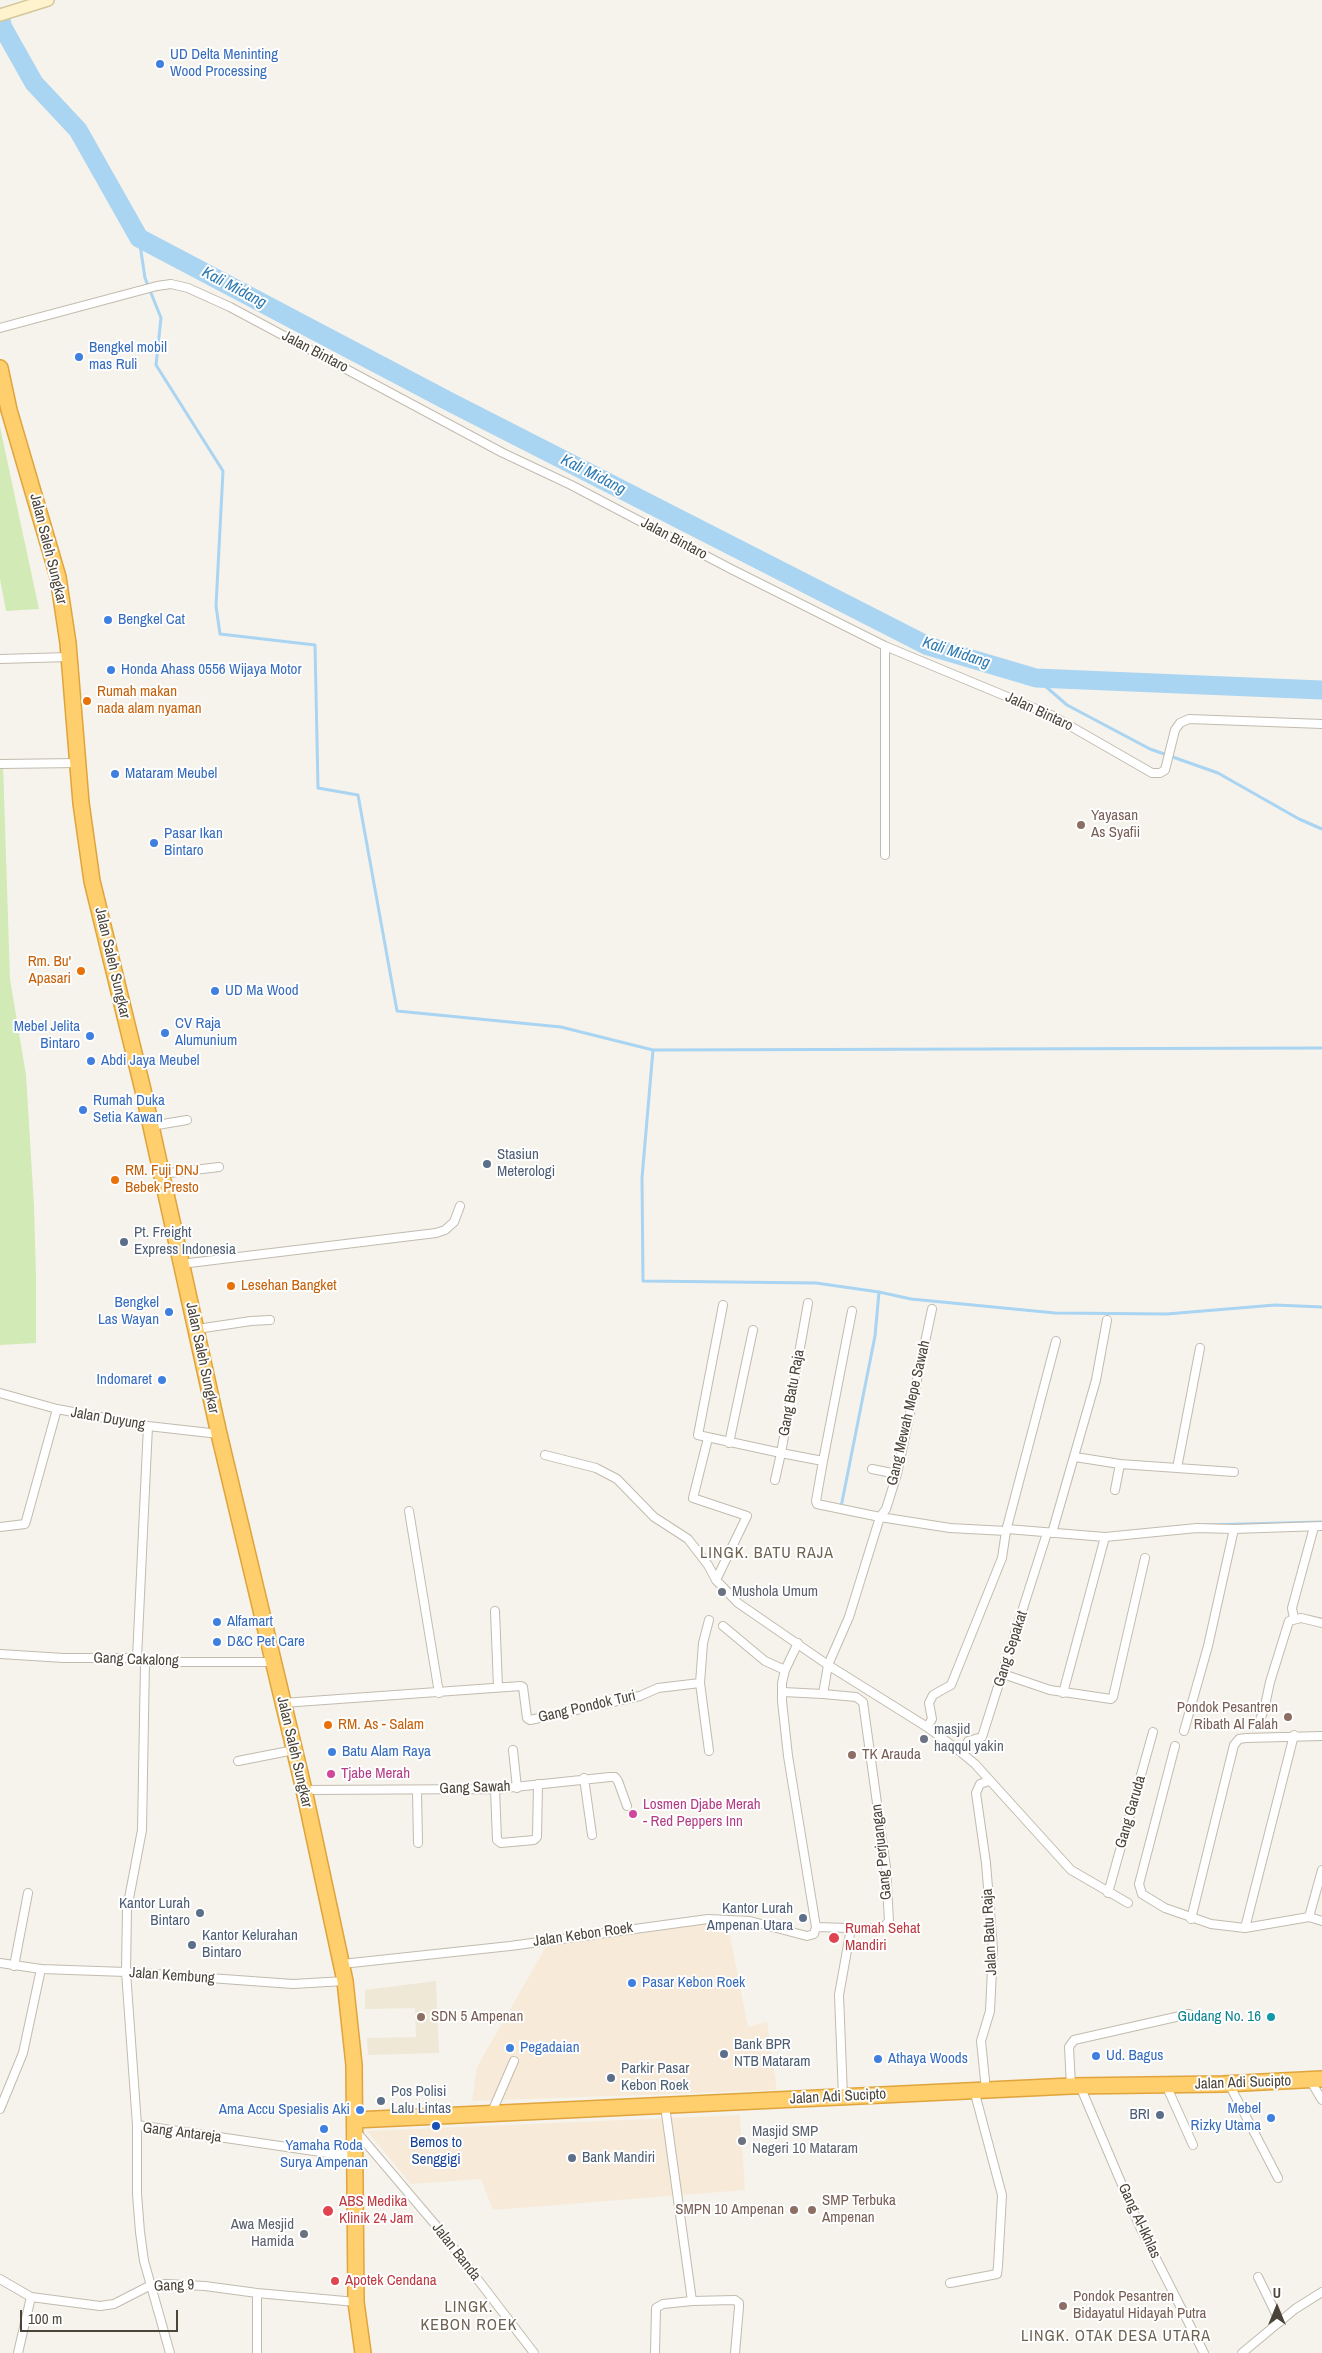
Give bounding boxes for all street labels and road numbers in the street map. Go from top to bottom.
street label: Jalan Bintaro [279,327,351,377]
street label: Jalan Saleh Sungkar [26,492,70,606]
street label: Jalan Bintaro [638,514,710,564]
street label: Jalan Bintaro [1002,689,1076,735]
street label: Jalan Saleh Sungkar [90,906,134,1020]
street label: Jalan Saleh Sungkar [181,1301,223,1415]
street label: Gang Mewah Mepe Sawah [884,1339,934,1487]
street label: Gang Batu Raja [776,1348,808,1438]
street label: Jalan Duyung [69,1404,147,1434]
street label: Gang Sepakat [990,1609,1032,1689]
street label: Gang Cakalong [93,1650,179,1670]
street label: Gang Pondok Turi [537,1687,637,1727]
street label: Jalan Saleh Sungkar [272,1695,316,1809]
street label: Gang Garuda [1112,1774,1150,1850]
street label: Gang Sawah [439,1778,511,1798]
street label: Gang Perjuangan [868,1803,896,1901]
street label: Jalan Batu Raja [979,1888,1001,1976]
street label: Jalan Kebon Roek [532,1919,634,1951]
street label: Jalan Kembung [129,1964,215,1988]
street label: Jalan Adi Sucipto [1195,2072,1291,2094]
street label: Jalan Adi Sucipto [789,2085,887,2109]
street label: Gang Antareja [142,2119,222,2147]
street label: Gang Al-Ikhlas [1114,2181,1164,2261]
street label: Jalan Banda [428,2220,484,2284]
street label: Gang 9 [154,2276,194,2296]

